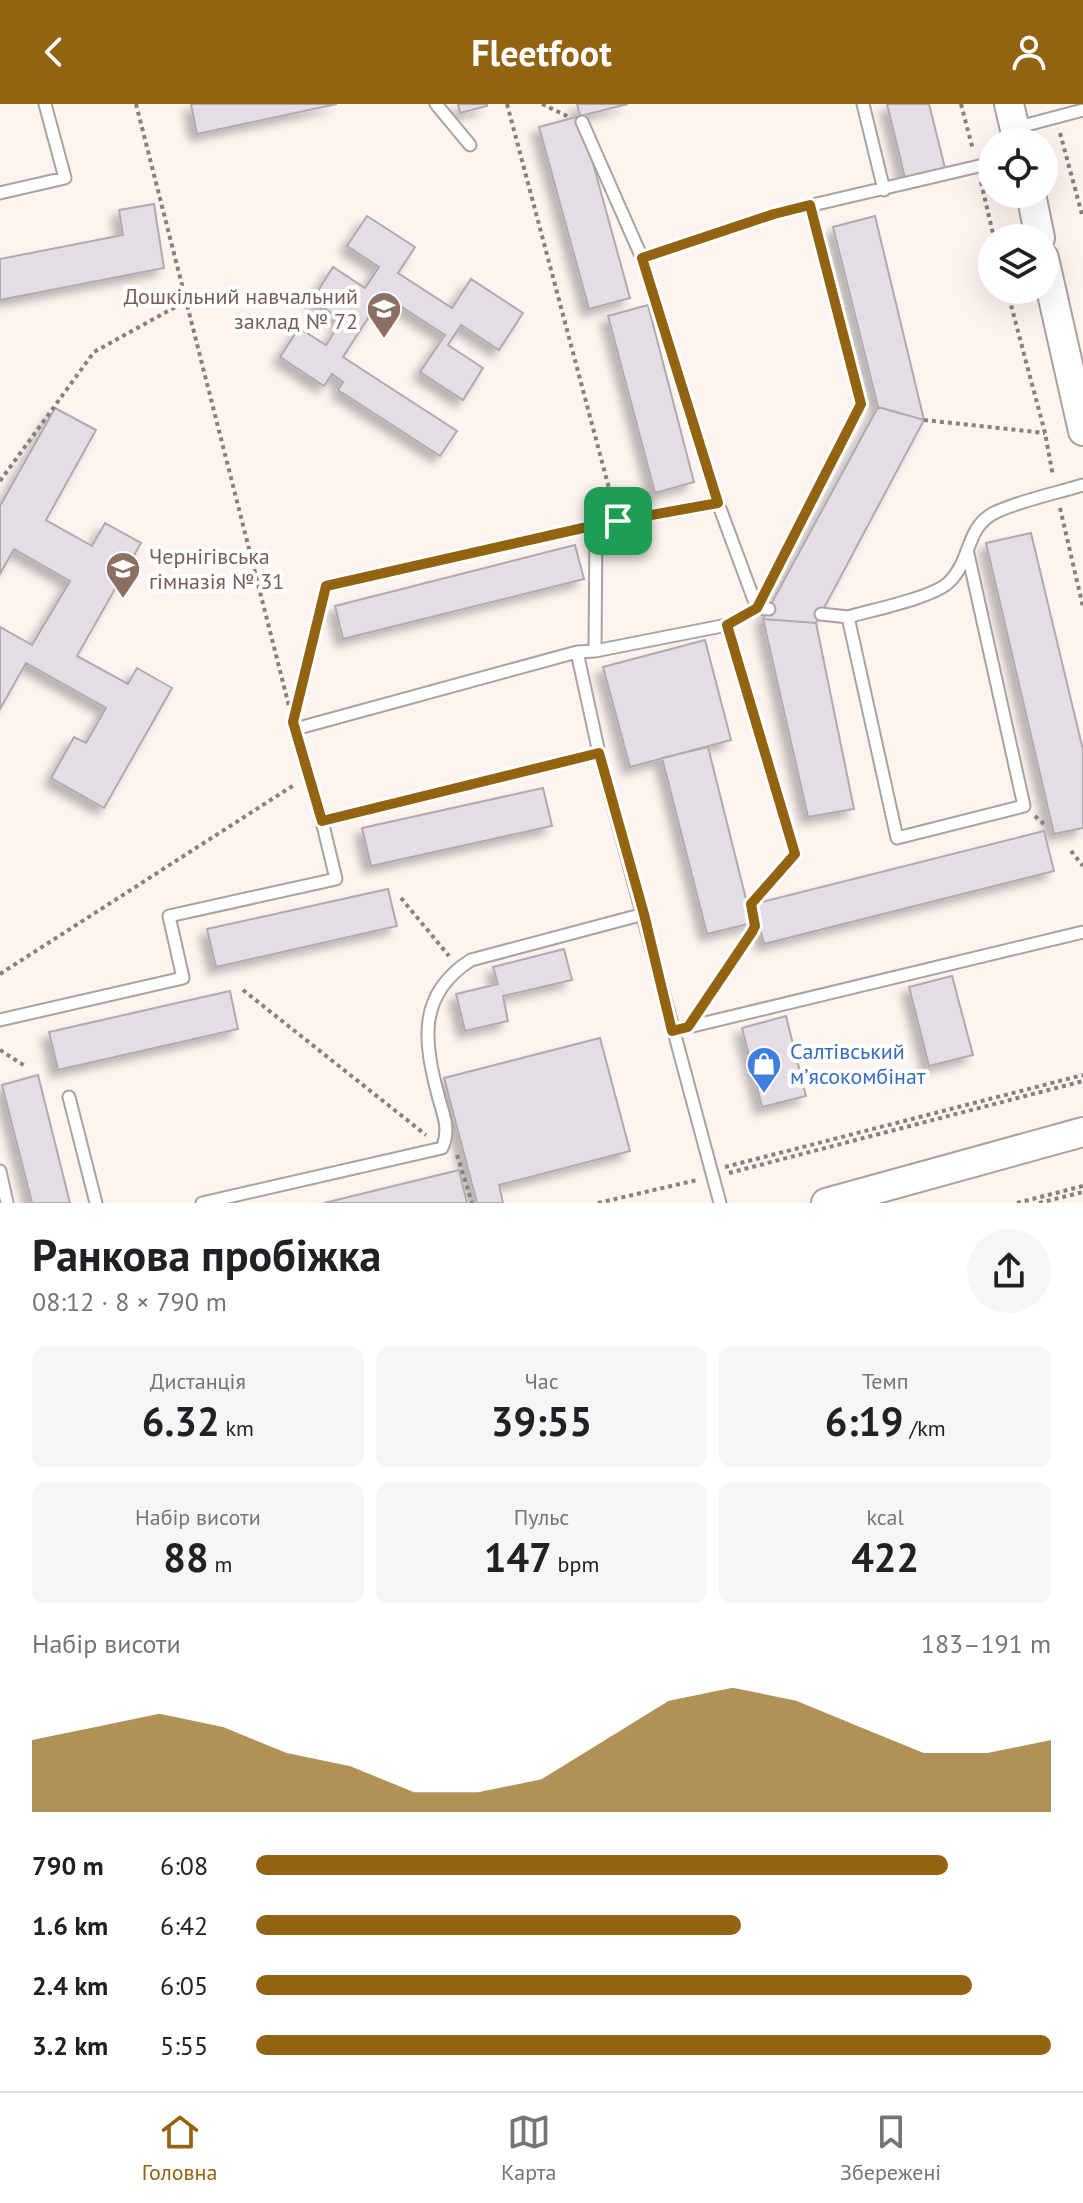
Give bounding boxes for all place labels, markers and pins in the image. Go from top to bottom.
place label: Дошкільний навчальний заклад № 72 [124,282,358,335]
school or university icon: Дошкільний навчальний заклад № 72 [365,290,403,340]
pin [584,487,652,555]
place label: Чернігівська гімназія № 31 [149,542,284,595]
school or university icon: Чернігівська гімназія № 31 [104,550,142,600]
place label: Салтівський мʼясокомбінат [790,1037,926,1090]
shop icon: Салтівський мʼясокомбінат [745,1045,783,1095]

